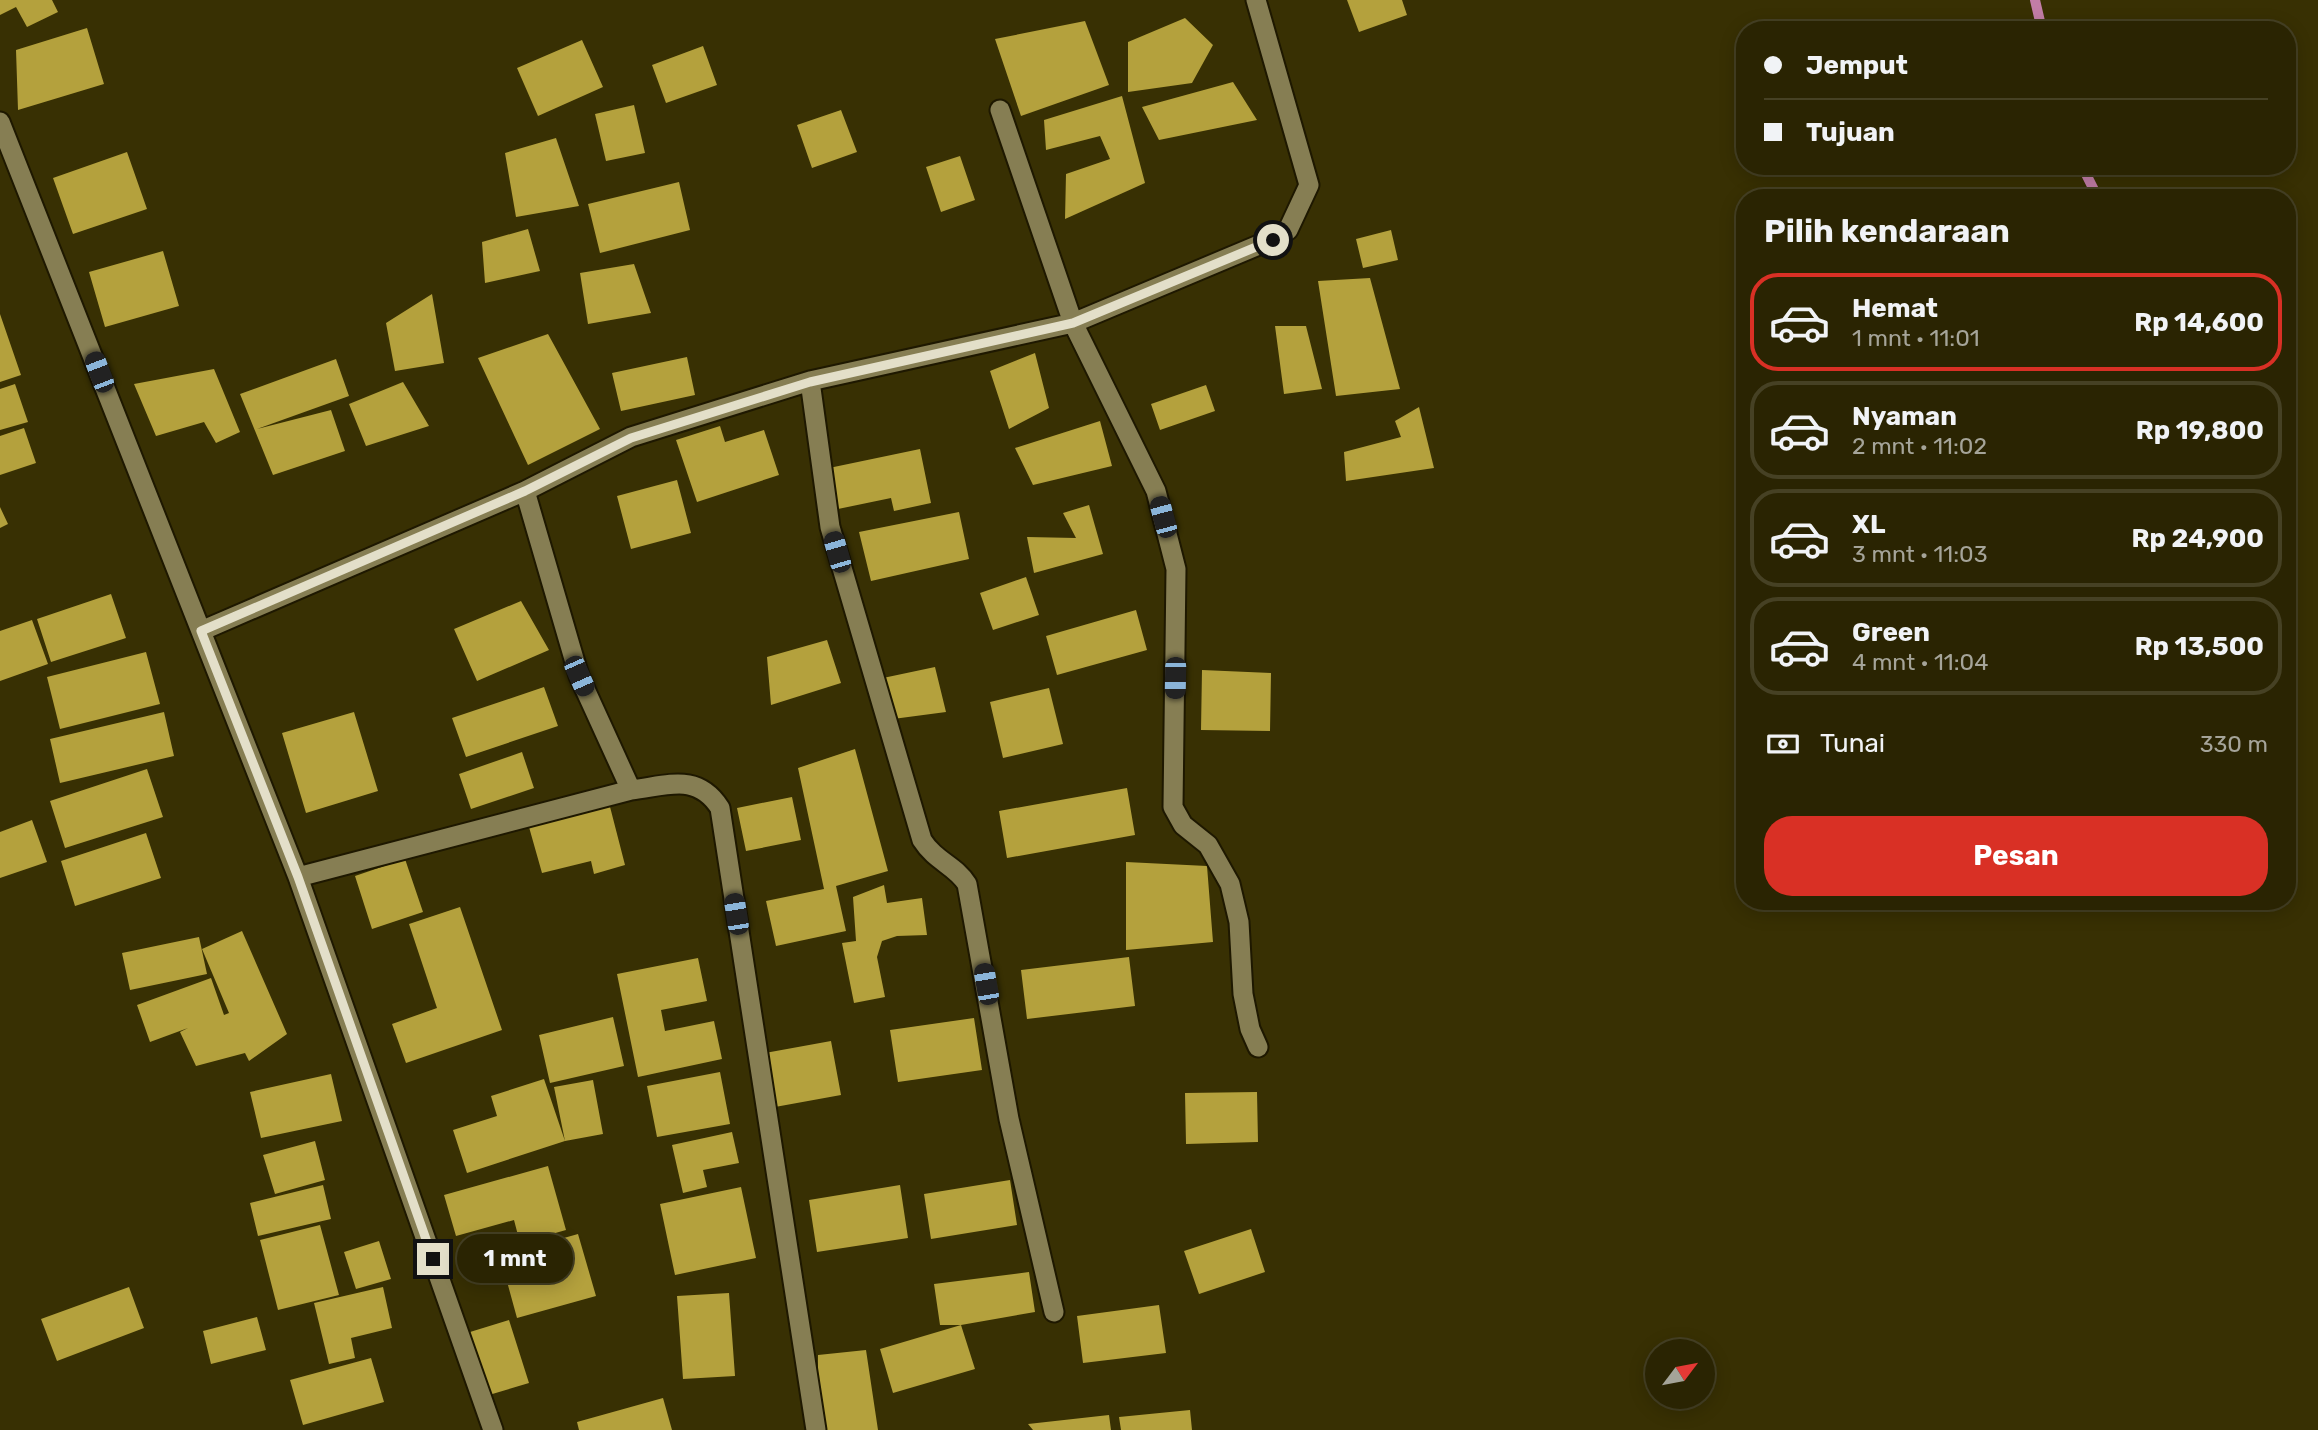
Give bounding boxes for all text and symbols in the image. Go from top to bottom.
text: Jemput [1806,50,1908,81]
text: Tujuan [1806,117,1895,148]
text: Pilih kendaraan [1764,212,2010,250]
route start [1257,224,1289,256]
icon: car [1768,291,1831,354]
text: Hemat [1852,293,1938,324]
text: Rp 14,600 [2134,307,2264,338]
text: 1 mnt · 11:01 [1852,324,1980,352]
car [82,349,117,395]
icon: car [1768,399,1831,462]
text: Nyaman [1852,401,1957,432]
text: Rp 19,800 [2136,415,2264,446]
text: 2 mnt · 11:02 [1852,432,1987,460]
car [1148,494,1179,540]
icon: car [1768,507,1831,570]
text: XL [1852,509,1885,540]
text: Rp 24,900 [2132,523,2264,554]
car [822,529,853,575]
text: 3 mnt · 11:03 [1852,540,1988,568]
icon: car [1768,615,1831,678]
text: Green [1852,617,1930,648]
text: Rp 13,500 [2135,631,2264,662]
text: 4 mnt · 11:04 [1852,648,1988,676]
car [561,653,598,699]
car [1165,657,1186,699]
icon: cash [1764,725,1802,763]
text: Tunai [1820,728,1885,759]
text: 330 m [2200,730,2268,758]
button: Pesan [1764,816,2268,896]
car [723,892,750,936]
car [973,961,1000,1007]
callout: 1 mnt [458,1234,573,1284]
route end [417,1243,449,1275]
text: 1 mnt [484,1244,546,1272]
north arrow [1645,1339,1715,1409]
map controls [1645,1339,1715,1409]

